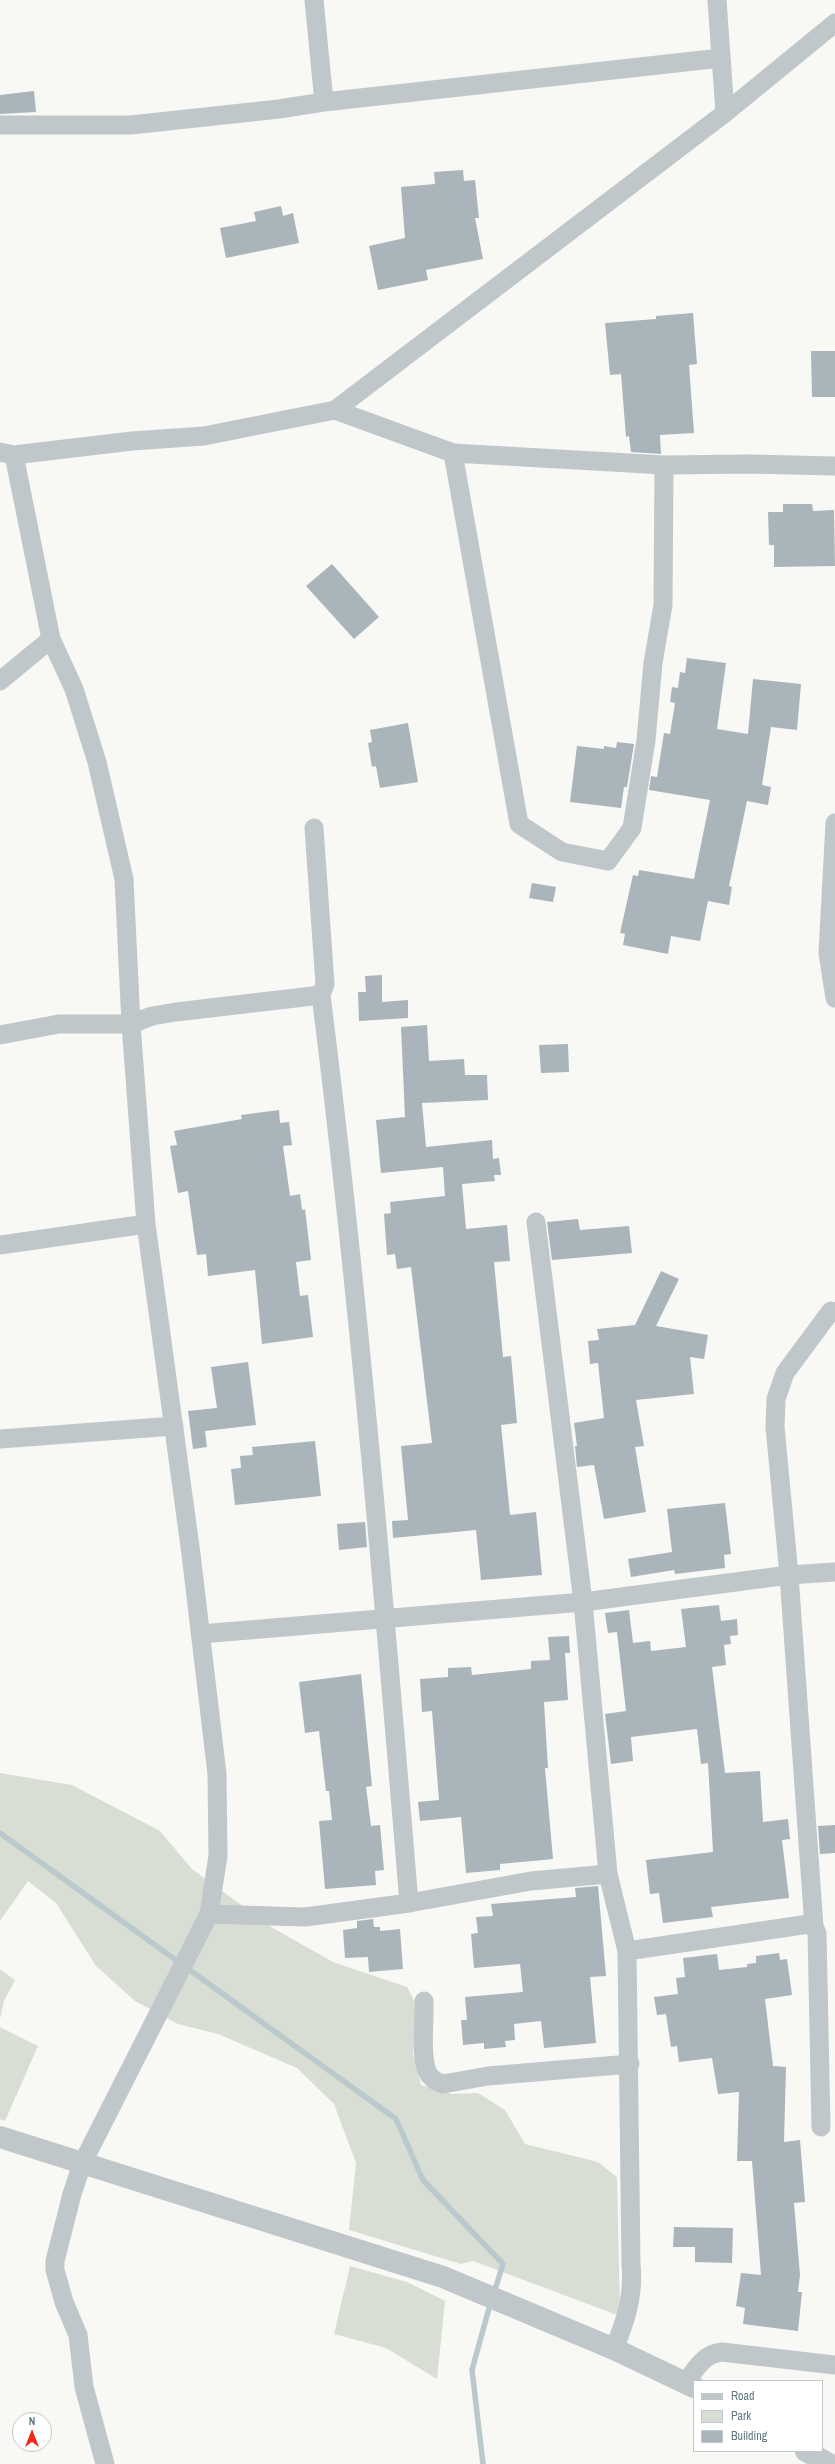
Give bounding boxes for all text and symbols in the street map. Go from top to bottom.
legend [693,2380,823,2452]
text: Road [731,2388,755,2404]
text: Park [731,2408,751,2424]
north arrow [12,2412,52,2452]
text: N [29,2414,35,2428]
text: Building [731,2428,767,2444]

